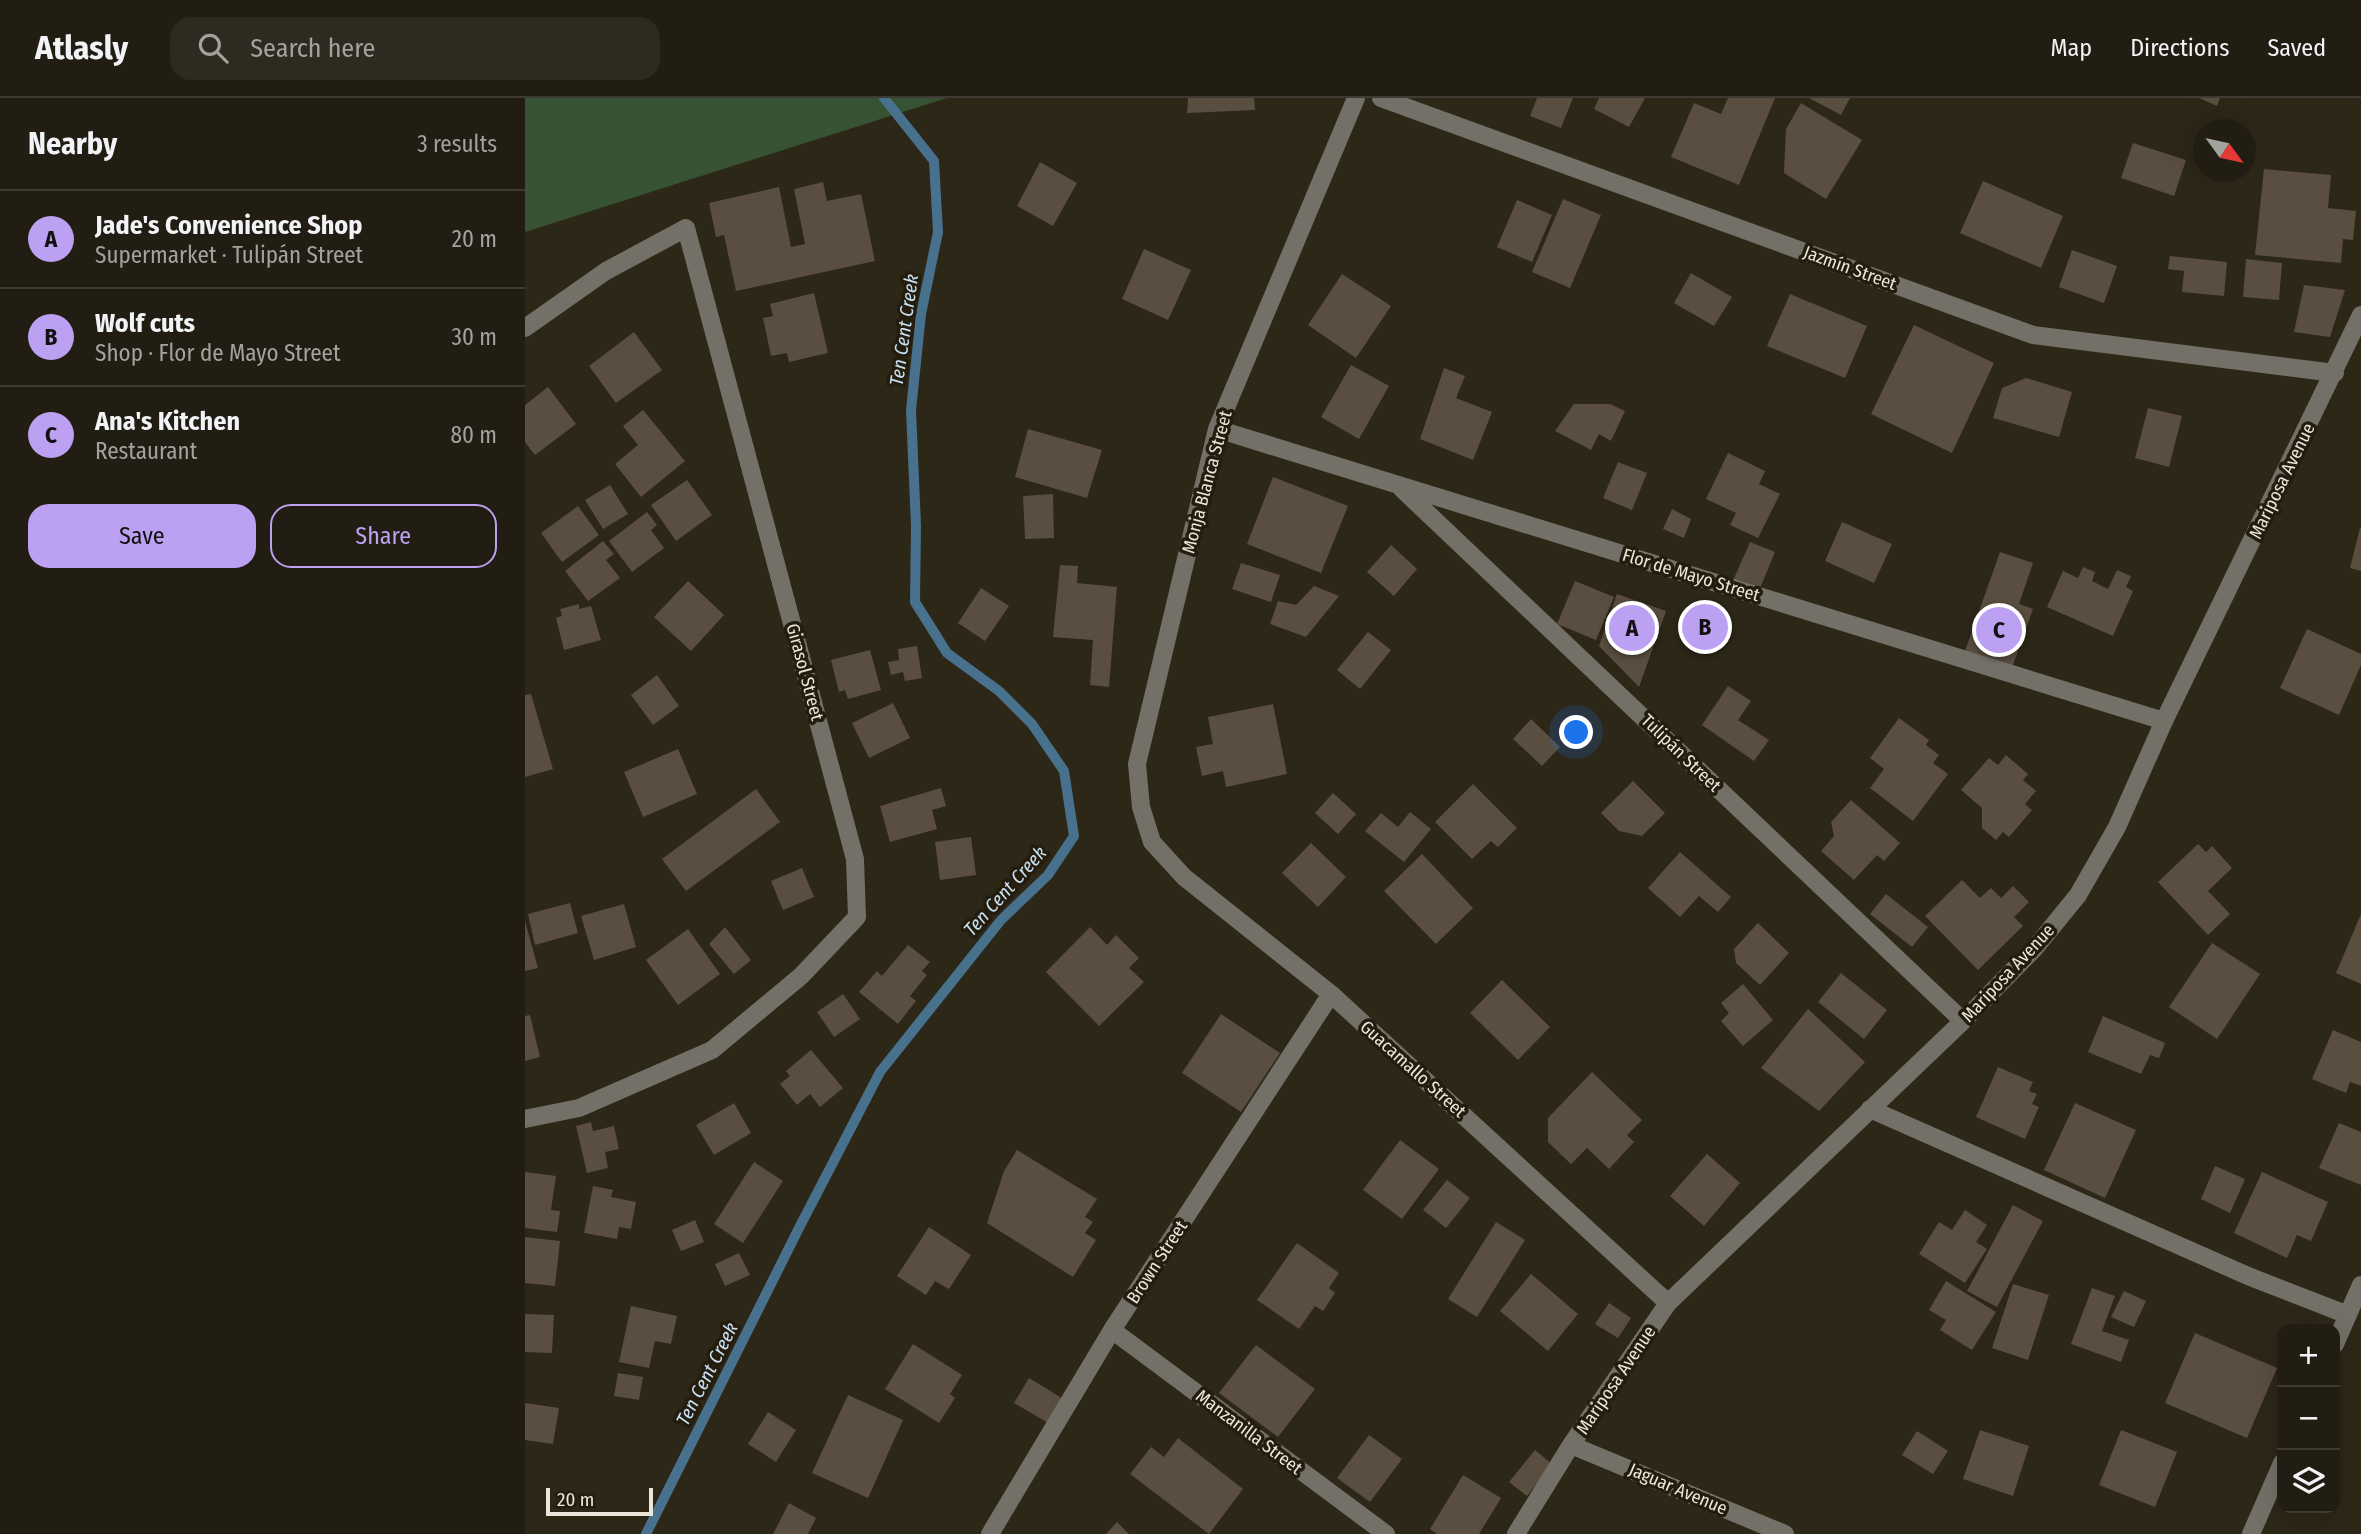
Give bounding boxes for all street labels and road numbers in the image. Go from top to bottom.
street label: Jazmín Street [1801,241,1900,295]
street label: Monja Blanca Street [1177,408,1237,556]
street label: Mariposa Avenue [2244,419,2320,543]
street label: Flor de Mayo Street [1620,544,1762,606]
street label: Girasol Street [781,621,829,723]
street label: Tulipán Street [1636,709,1726,797]
street label: Mariposa Avenue [1957,919,2059,1027]
street label: Guacamallo Street [1356,1016,1471,1122]
street label: Brown Street [1122,1216,1192,1308]
street label: Mariposa Avenue [1572,1321,1660,1438]
street label: Manzanilla Street [1191,1385,1307,1479]
street label: Jaguar Avenue [1626,1458,1731,1520]

